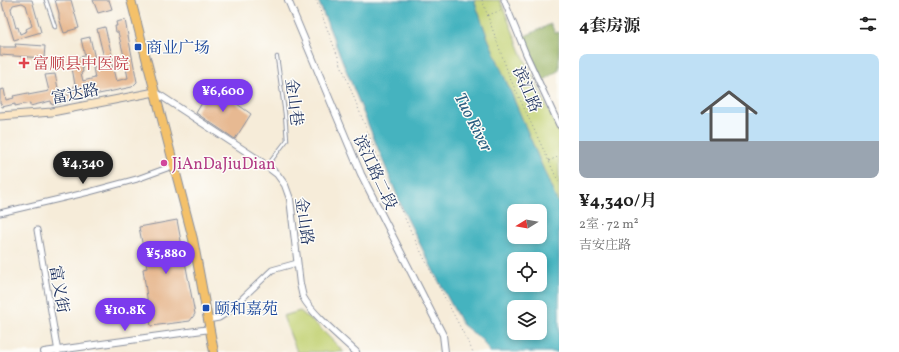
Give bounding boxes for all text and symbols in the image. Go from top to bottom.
icon: filters [857,13,879,35]
text: 4套房源 [579,15,640,38]
place label: 商业广场 [146,38,210,60]
marker: 商业广场 [133,42,143,52]
place label: 富顺县中医院 [33,54,129,76]
marker: 富顺县中医院 [18,57,30,69]
street label: 滨江路 [507,63,546,116]
street label: 金山巷 [279,77,307,127]
pin: ¥6,600 [190,79,256,113]
street label: 富达路 [50,80,101,110]
icon: home [693,80,765,152]
text: ¥6,600 [202,83,244,101]
water label: Tuo River [448,89,498,157]
street label: 滨江路二段 [347,132,401,214]
pin: ¥4,340 [50,151,116,185]
place label: JiAnDaJiuDian [172,154,276,176]
text: ¥4,340 [62,155,104,173]
marker: JiAnDaJiuDian [159,158,169,168]
text: ¥4,340/月 [579,190,657,213]
street label: 金山路 [289,196,317,247]
north arrow [507,204,547,244]
map controls [507,204,547,340]
text: 2室 · 72 m² [579,216,639,234]
text: 吉安庄路 [579,237,631,255]
pin: ¥5,880 [133,241,199,275]
text: ¥5,880 [146,245,186,263]
button: locate [507,252,547,292]
street label: 富义街 [43,264,73,315]
pin: ¥10.8K [92,298,158,332]
place label: 颐和嘉苑 [214,299,278,321]
button: layers [507,300,547,340]
text: ¥10.8K [104,302,146,320]
marker: 颐和嘉苑 [201,303,211,313]

